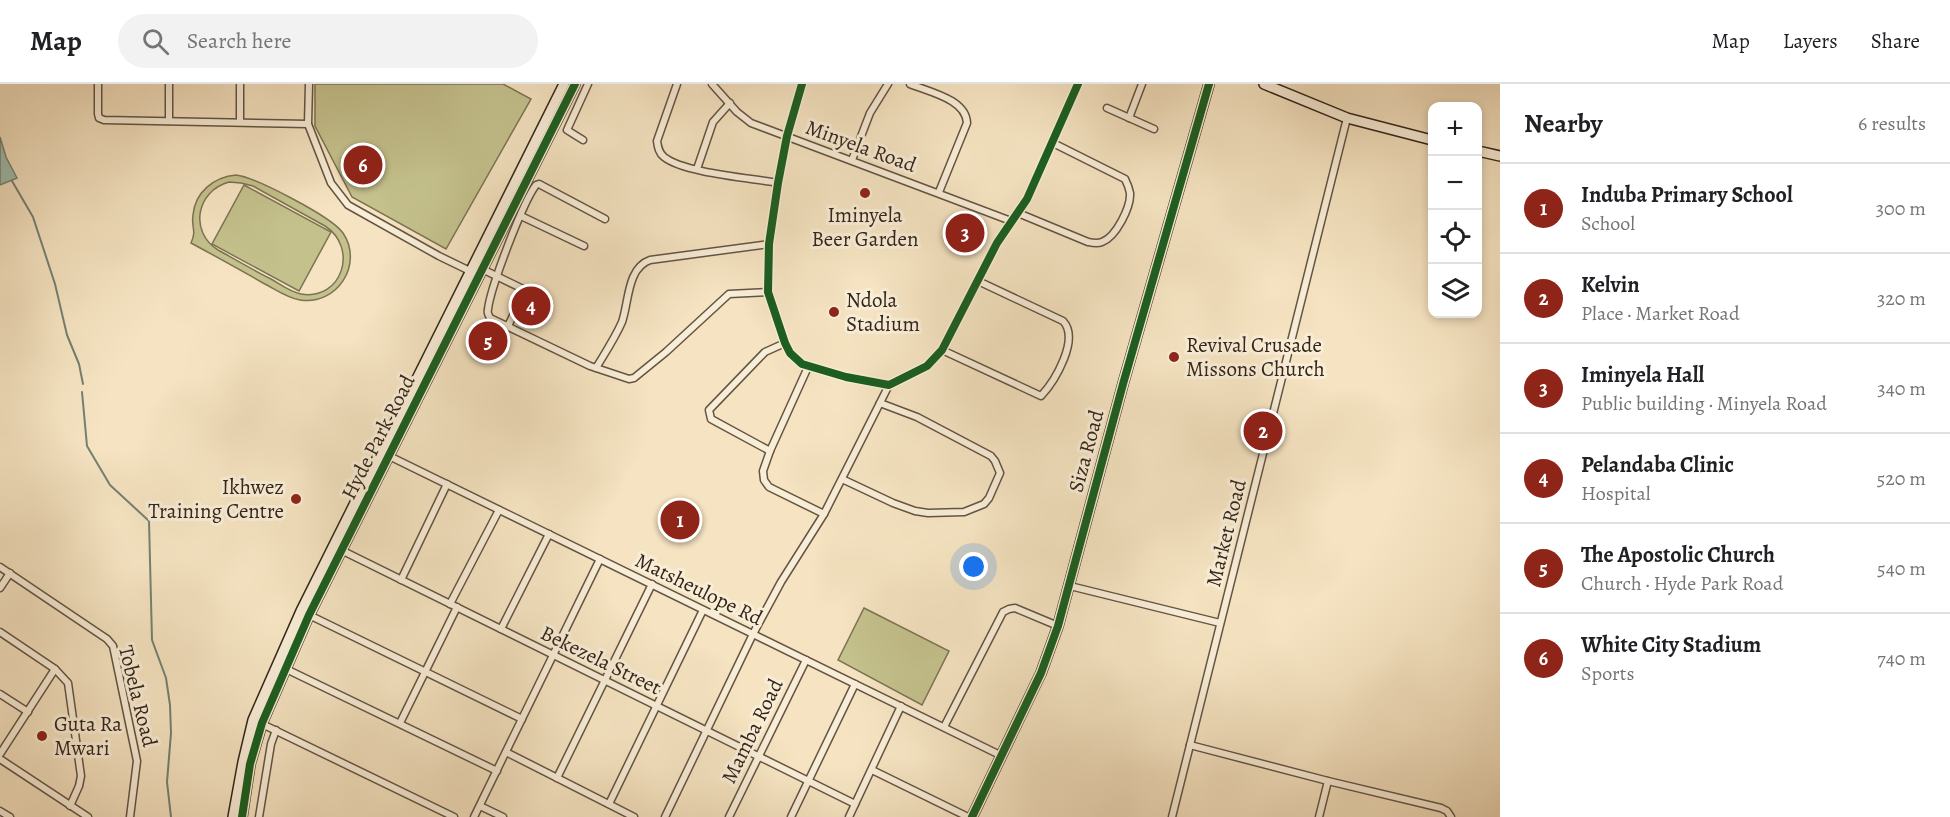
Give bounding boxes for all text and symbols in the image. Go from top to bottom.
search box [118,14,538,68]
text: Map [30,22,82,60]
icon: search [139,25,172,58]
text: Search here [187,26,291,56]
text: Map [1711,27,1750,55]
text: Layers [1783,27,1838,55]
text: Share [1871,27,1920,55]
map controls [1428,102,1482,318]
button: + [1428,102,1482,156]
text: Nearby [1524,106,1603,141]
text: 6 results [1858,110,1926,137]
street label: Minyela Road [802,113,921,179]
pin: 6 [344,142,382,188]
button: − [1428,156,1482,210]
text: Induba Primary School [1581,180,1793,210]
marker: Iminyela Beer Garden [858,186,872,200]
text: 1 [1540,195,1547,222]
text: 300 m [1876,195,1926,222]
place label: Iminyela Beer Garden [812,201,918,253]
pin: 3 [946,210,984,256]
button: locate [1428,210,1482,264]
text: School [1581,210,1635,237]
button: layers [1428,264,1482,318]
text: Kelvin [1581,270,1640,300]
pin: 4 [512,284,550,328]
text: 2 [1539,285,1548,312]
text: 320 m [1877,285,1926,312]
place label: Ndola Stadium [846,286,920,338]
text: Place · Market Road [1581,300,1740,327]
marker: Ndola Stadium [827,305,841,319]
pin: 5 [468,318,508,364]
place label: Revival Crusade Missons Church [1186,331,1325,383]
marker: Revival Crusade Missons Church [1167,350,1181,364]
text: Iminyela Hall [1581,360,1704,390]
street label: Hyde Park Road [335,369,422,504]
text: 3 [1539,375,1548,402]
text: 340 m [1877,375,1926,402]
text: Public building · Minyela Road [1581,390,1827,417]
street label: Siza Road [1062,406,1111,495]
pin: 2 [1244,408,1282,454]
text: Pelandaba Clinic [1581,450,1734,480]
text: 4 [1539,465,1548,492]
text: 520 m [1877,465,1926,492]
place label: Ikhwez Training Centre [148,473,284,525]
street label: Market Road [1199,476,1253,590]
text: Hospital [1581,480,1651,507]
marker: Ikhwez Training Centre [289,492,303,506]
pin: 1 [660,498,700,542]
text: The Apostolic Church [1581,540,1775,570]
street label: Matsheulope Rd [631,546,768,632]
your location [959,552,988,581]
text: 5 [1539,555,1548,582]
text: 540 m [1877,555,1926,582]
text: Church · Hyde Park Road [1581,570,1783,597]
street label: Bekezela Street [536,619,666,701]
text: White City Stadium [1581,630,1761,660]
street label: Tobela Road [112,642,164,750]
text: 6 [1539,645,1548,672]
text: 740 m [1877,645,1926,672]
text: Sports [1581,660,1634,687]
street label: Mamba Road [715,673,790,788]
place label: Guta Ra Mwari [54,710,122,762]
marker: Guta Ra Mwari [35,729,49,743]

